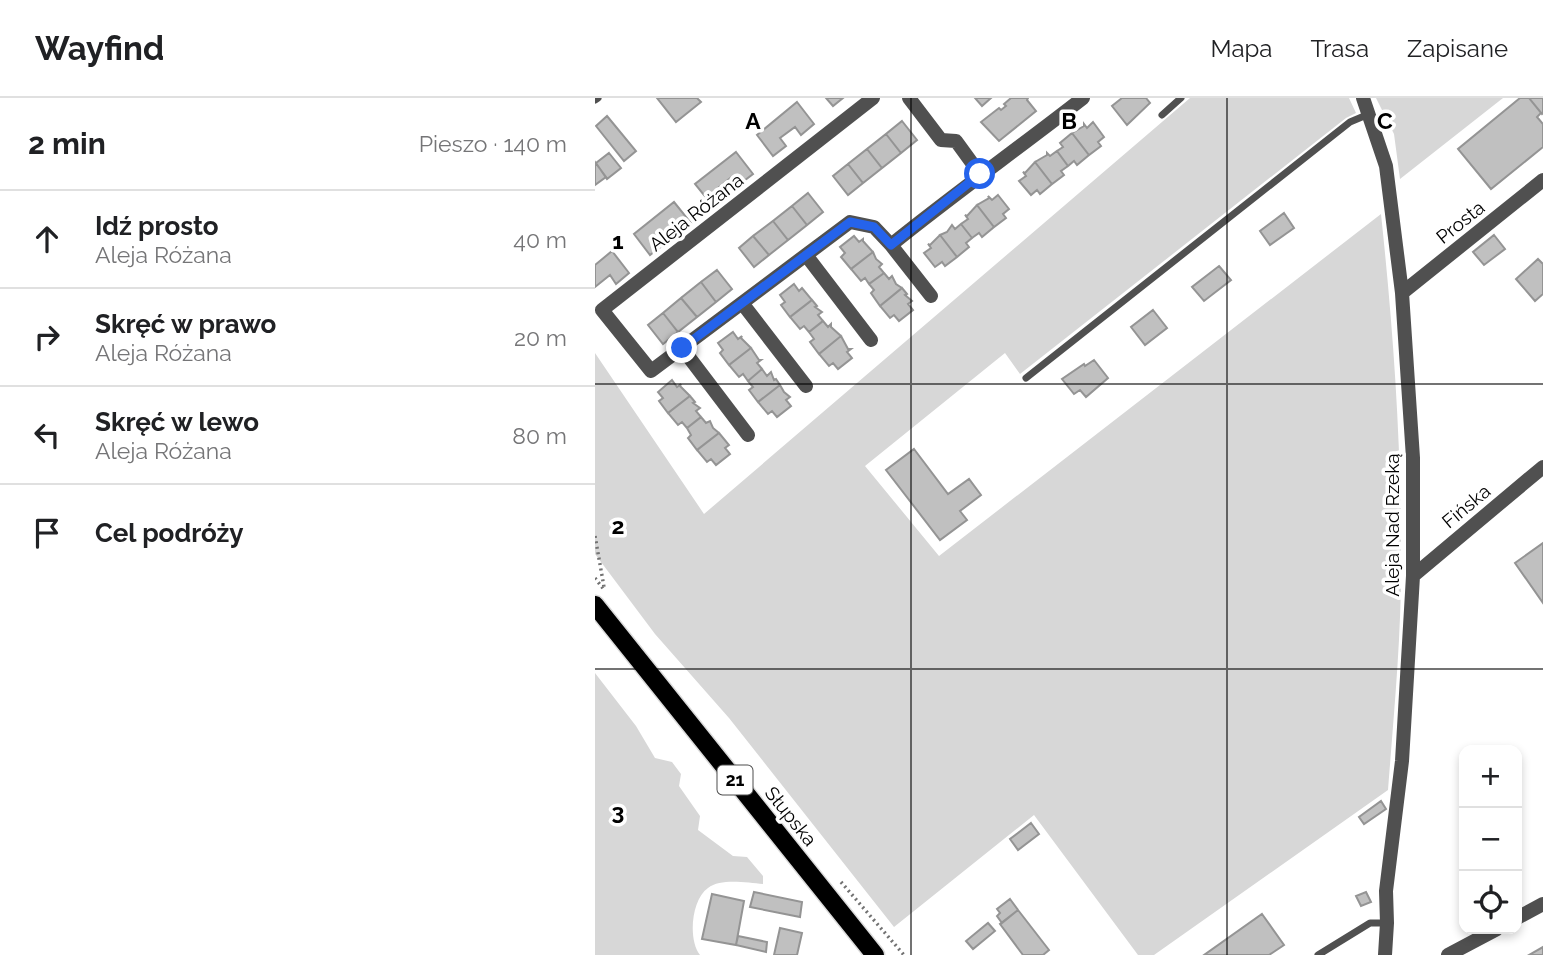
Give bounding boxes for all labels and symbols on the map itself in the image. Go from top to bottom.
text: A [745,107,761,134]
text: B [1061,107,1077,134]
text: C [1377,107,1393,134]
route start [964,158,995,189]
street label: Aleja Różana [645,169,747,255]
street label: Prosta [1432,196,1488,248]
text: 1 [612,227,624,254]
route end [666,332,697,363]
street label: Aleja Nad Rzeką [1381,453,1403,597]
street label: Fińska [1437,480,1495,532]
text: 2 [612,512,624,539]
road number: 21 [717,766,753,794]
street label: Słupska [761,782,821,850]
text: 3 [612,798,624,825]

